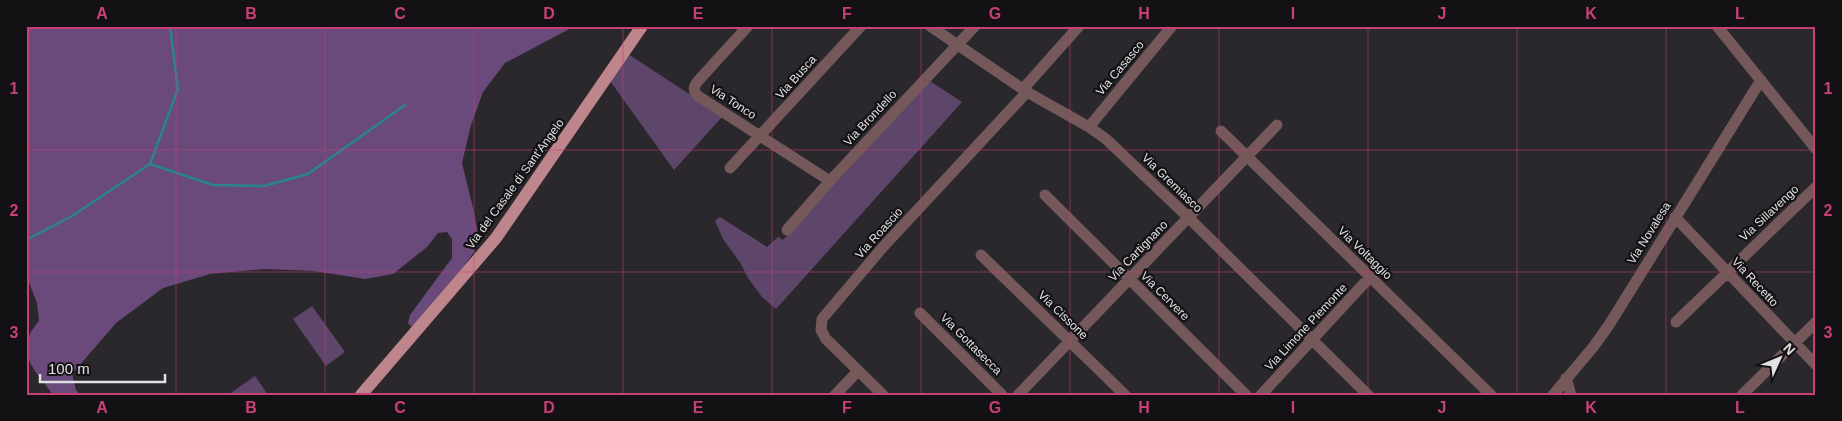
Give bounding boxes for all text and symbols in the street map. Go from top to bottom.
text: A [96,5,108,22]
text: B [245,5,257,22]
text: C [394,5,406,22]
text: D [543,5,555,22]
text: E [693,5,704,22]
text: F [842,5,852,22]
text: G [989,5,1001,22]
text: H [1138,5,1150,22]
text: I [1291,5,1295,22]
text: J [1438,5,1446,22]
text: K [1585,5,1597,22]
text: L [1735,5,1745,22]
street label: Via Casasco [1093,38,1147,98]
street label: Via Busca [773,52,819,102]
text: 1 [10,80,19,97]
text: 1 [1824,80,1833,97]
street label: Via Tonco [707,82,759,122]
street label: Via Brondello [841,87,900,149]
street label: Via del Casale di Sant'Angelo [463,116,567,252]
street label: Via Gremiasco [1139,151,1205,216]
street label: Via Sillavengo [1736,182,1802,244]
street label: Via Novalesa [1624,199,1674,267]
text: 2 [10,202,19,219]
text: 2 [1824,202,1833,219]
street label: Via Roascio [852,204,906,261]
street label: Via Cartignano [1105,217,1171,284]
street label: Via Voltaggio [1335,224,1395,283]
street label: Via Recetto [1729,255,1781,310]
street label: Via Cervere [1138,269,1193,324]
street label: Via Limone Piemonte [1262,280,1350,373]
street label: Via Cissone [1035,288,1091,342]
street label: Via Gottasecca [937,310,1005,378]
text: 3 [10,324,19,341]
text: 3 [1824,324,1833,341]
north arrow [1754,334,1804,384]
text: N [1780,340,1799,358]
scale bar [40,351,165,383]
text: 100 m [48,360,90,377]
text: A [96,399,108,416]
text: B [245,399,257,416]
text: C [394,399,406,416]
text: D [543,399,555,416]
text: E [693,399,704,416]
text: F [842,399,852,416]
text: G [989,399,1001,416]
text: H [1138,399,1150,416]
text: I [1291,399,1295,416]
text: J [1438,399,1446,416]
text: K [1585,399,1597,416]
text: L [1735,399,1745,416]

